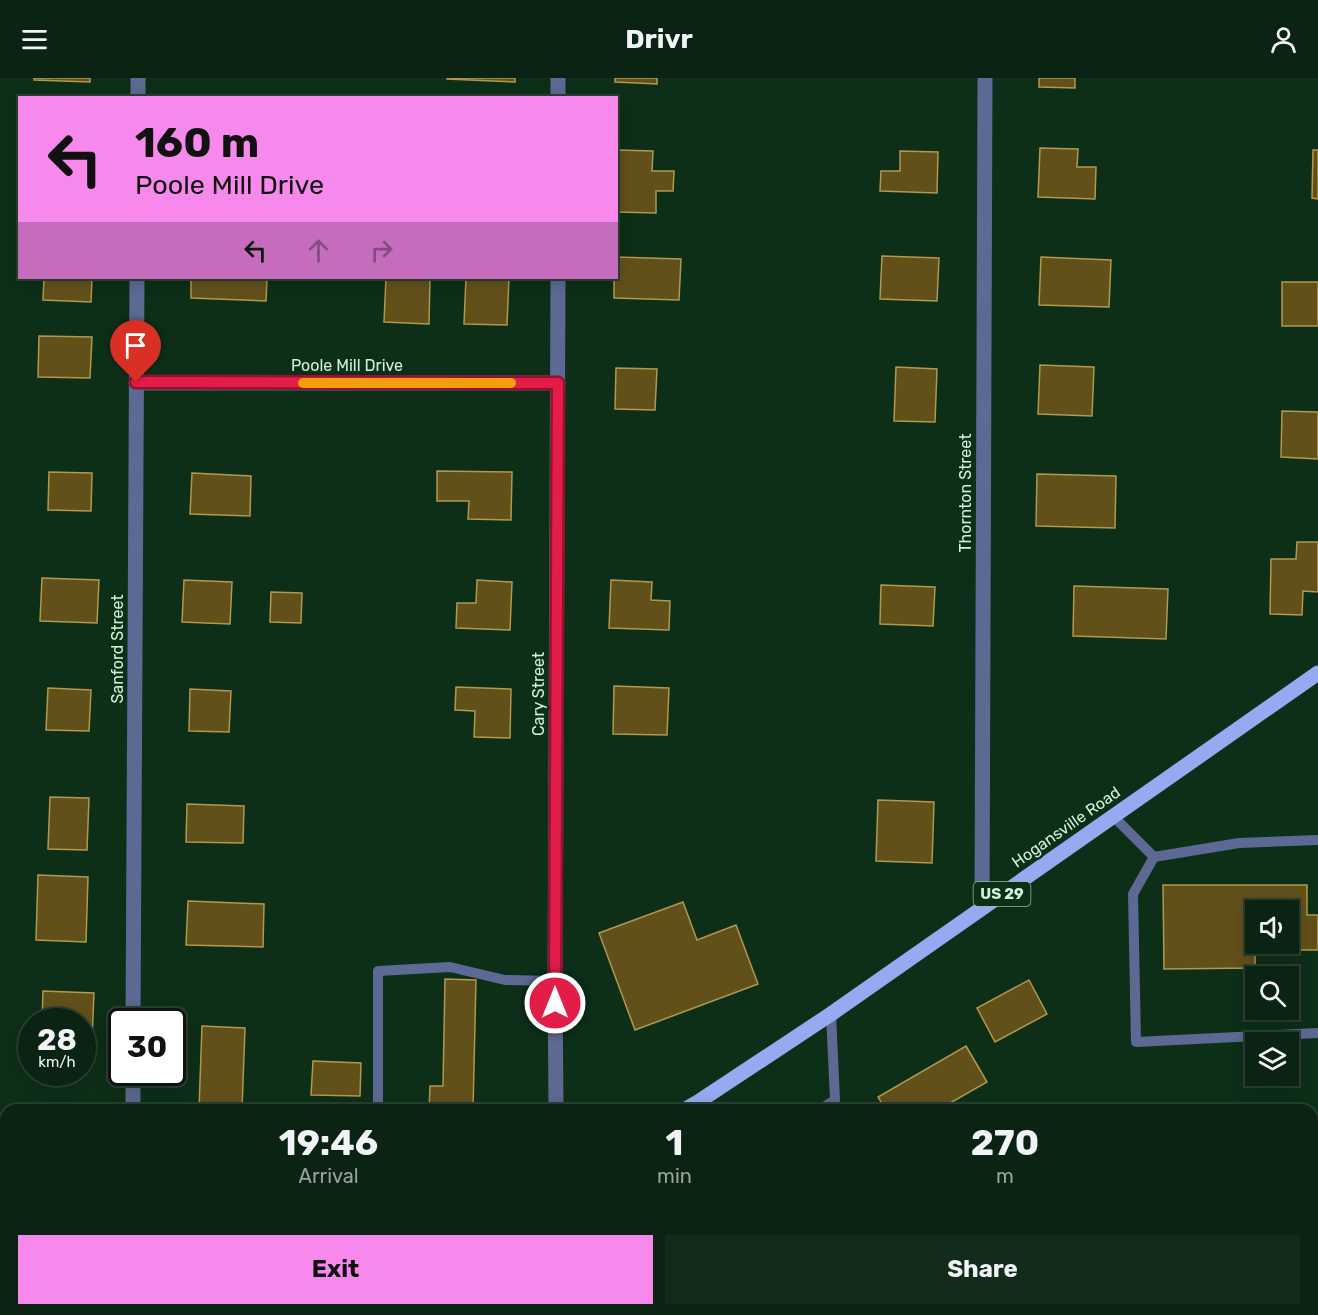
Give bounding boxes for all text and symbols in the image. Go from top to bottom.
icon: menu [18,23,51,56]
text: Drivr [625,23,693,55]
icon: person [1267,23,1300,56]
text: 160 m [135,118,259,168]
icon: left [36,120,114,198]
text: Poole Mill Drive [135,169,324,201]
icon: left [239,234,272,267]
icon: ahead [302,234,335,267]
icon: right [365,234,398,267]
pin [110,320,161,382]
icon: arrive [119,329,152,362]
street label: Poole Mill Drive [291,356,403,375]
street label: Thornton Street [956,434,975,552]
street label: Sanford Street [108,594,127,704]
street label: Cary Street [529,652,548,736]
street label: Hogansville Road [1008,783,1124,871]
road number: US 29 [974,882,1030,906]
map controls [1245,900,1299,1086]
button: sound [1245,900,1299,954]
button: search [1245,966,1299,1020]
position arrow [523,971,587,1035]
speed limit sign: 30 [108,1008,186,1086]
text: 28 [37,1022,77,1058]
button: layers [1245,1032,1299,1086]
text: km/h [38,1053,76,1071]
text: 19:46 [279,1121,378,1164]
text: 1 [666,1121,683,1164]
text: 270 [971,1121,1039,1164]
text: Arrival [299,1164,359,1188]
text: min [657,1164,692,1188]
text: m [996,1164,1014,1188]
button: Exit [18,1235,653,1304]
button: Share [665,1235,1300,1304]

